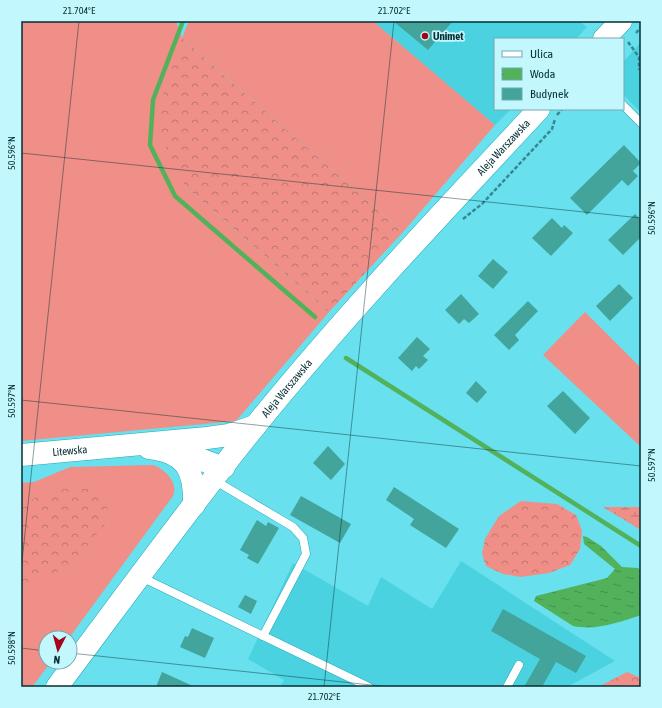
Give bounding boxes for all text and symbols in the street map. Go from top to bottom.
text: 21.704°E [63,5,96,16]
text: 21.702°E [378,5,411,16]
place label: Unimet [433,30,464,42]
marker: Unimet [420,31,430,41]
legend [494,38,624,110]
text: Ulica [530,47,553,61]
text: Woda [530,67,555,81]
text: Budynek [530,87,569,101]
street label: Aleja Warszawska [474,117,532,178]
text: 50.596°N [6,136,17,170]
text: 50.596°N [646,201,657,235]
street label: Aleja Warszawska [259,357,314,419]
text: 50.597°N [6,384,17,418]
street label: Litewska [52,443,88,458]
text: 50.597°N [646,448,657,482]
north arrow [38,630,78,670]
text: 50.598°N [6,631,17,665]
text: N [53,654,61,666]
text: 21.702°E [308,691,341,702]

